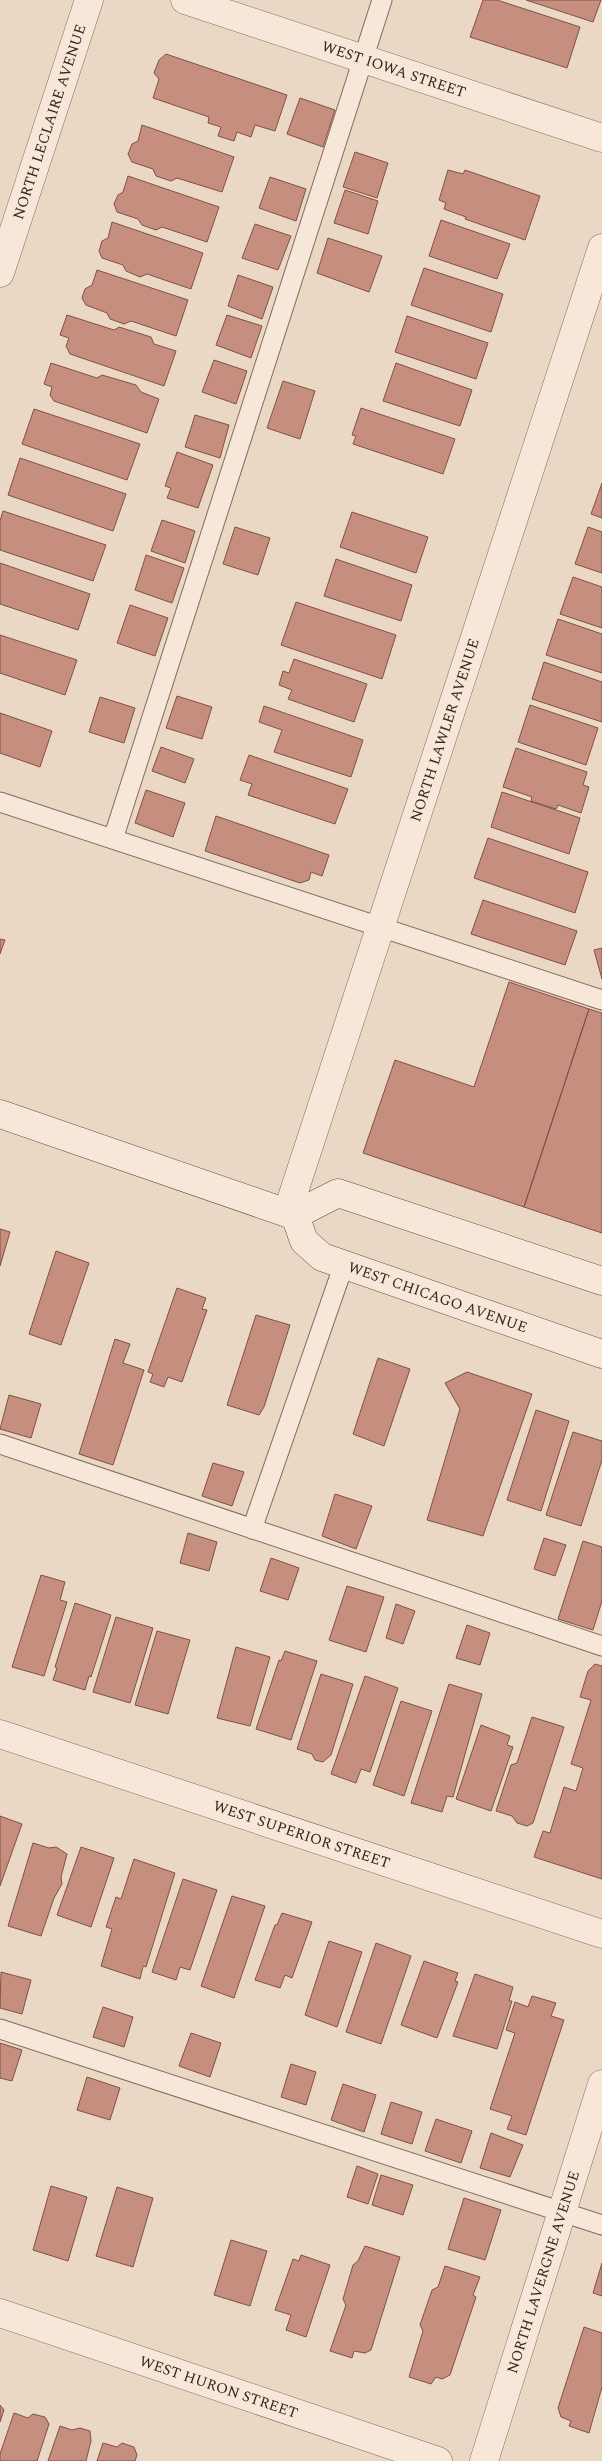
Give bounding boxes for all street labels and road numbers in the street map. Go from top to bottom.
street label: NORTH LECLAIRE AVENUE [7,21,92,223]
street label: WEST IOWA STREET [319,34,469,104]
street label: NORTH LAWLER AVENUE [404,635,485,825]
street label: WEST CHICAGO AVENUE [345,1255,531,1339]
street label: WEST SUPERIOR STREET [210,1794,393,1874]
street label: NORTH LAVERGNE AVENUE [501,2168,586,2376]
street label: WEST HURON STREET [136,2349,301,2424]

